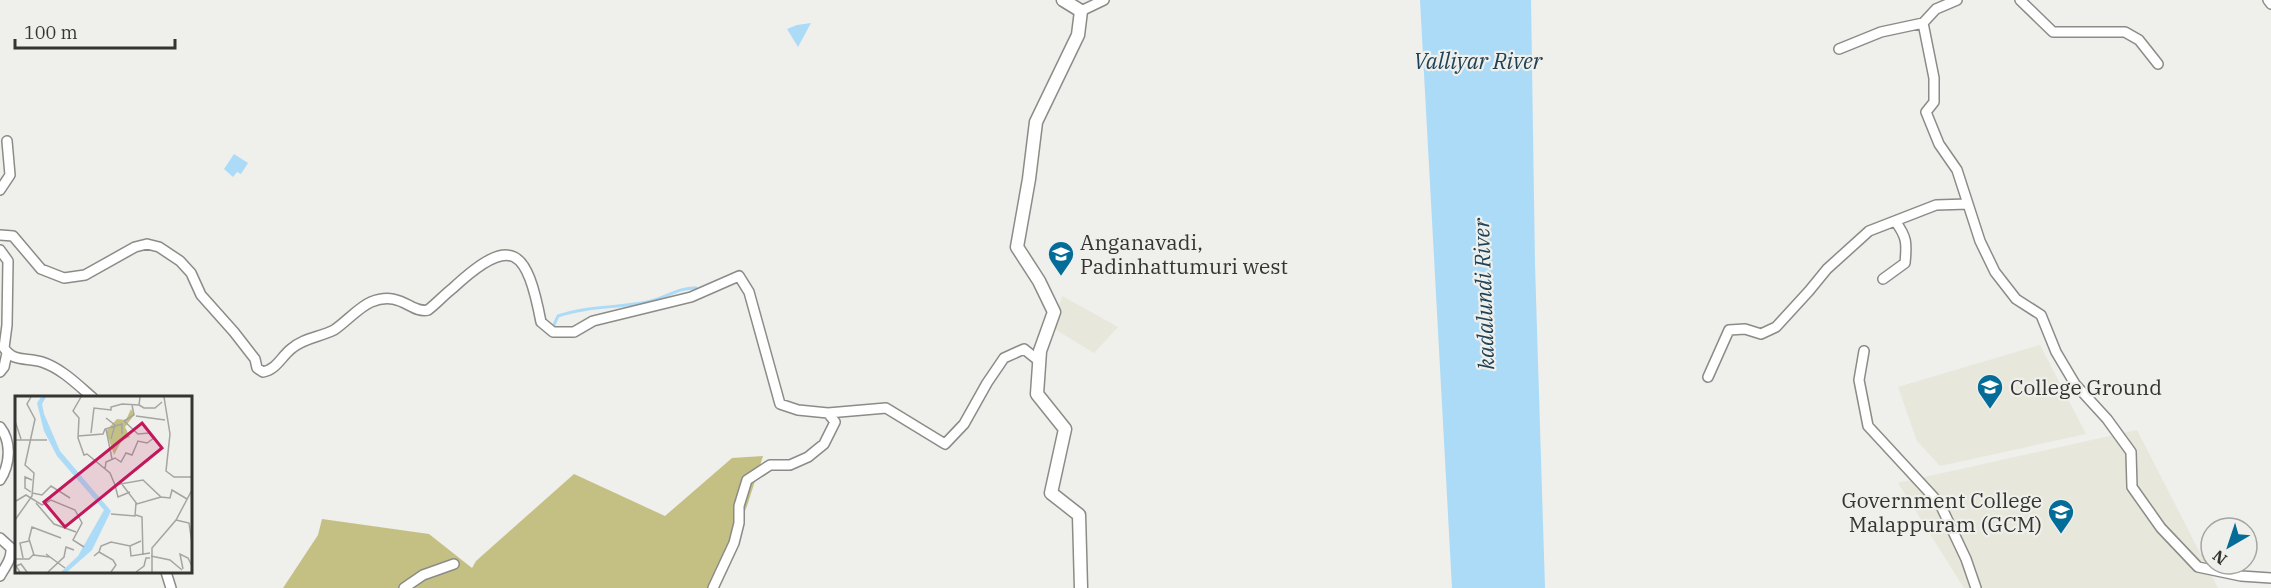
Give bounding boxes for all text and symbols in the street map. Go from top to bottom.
scale bar [15,12,176,50]
text: 100 m [24,21,78,44]
water label: Valliyar River [1414,46,1544,75]
water label: kadalundi River [1466,216,1500,370]
place label: Anganavadi, Padinhattumuri west [1080,228,1288,280]
school or university icon: Anganavadi, Padinhattumuri west [1046,239,1076,277]
school or university icon: College Ground [1975,372,2005,410]
place label: College Ground [2010,373,2162,401]
inset map [15,396,192,573]
place label: Government College Malappuram (GCM) [1842,486,2042,538]
school or university icon: Government College Malappuram (GCM) [2046,497,2076,535]
north arrow [2199,516,2259,576]
text: N [2208,546,2231,569]

